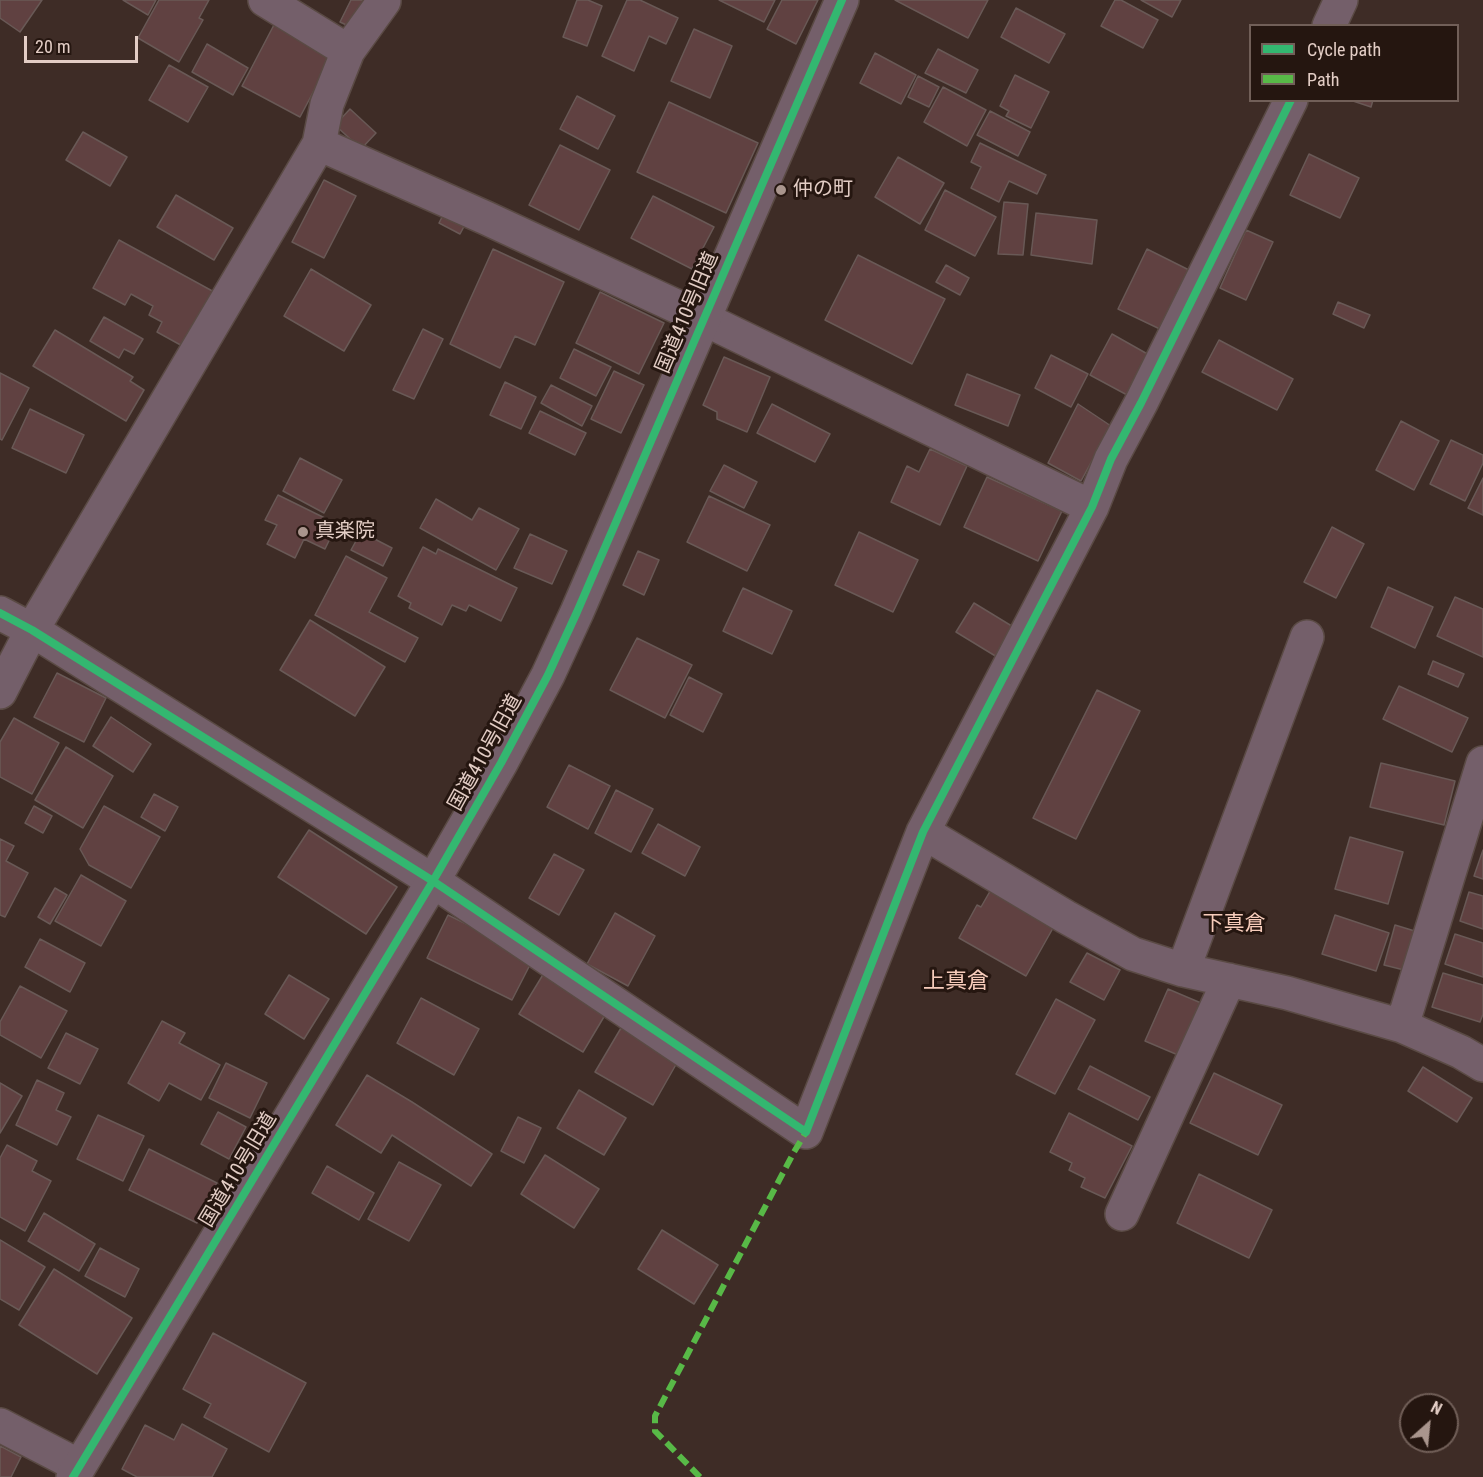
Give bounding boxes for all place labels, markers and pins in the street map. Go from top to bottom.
place label: 仲の町 [793,178,853,202]
marker: 仲の町 [774,183,788,197]
place label: 真楽院 [315,520,375,544]
marker: 真楽院 [296,525,310,539]

